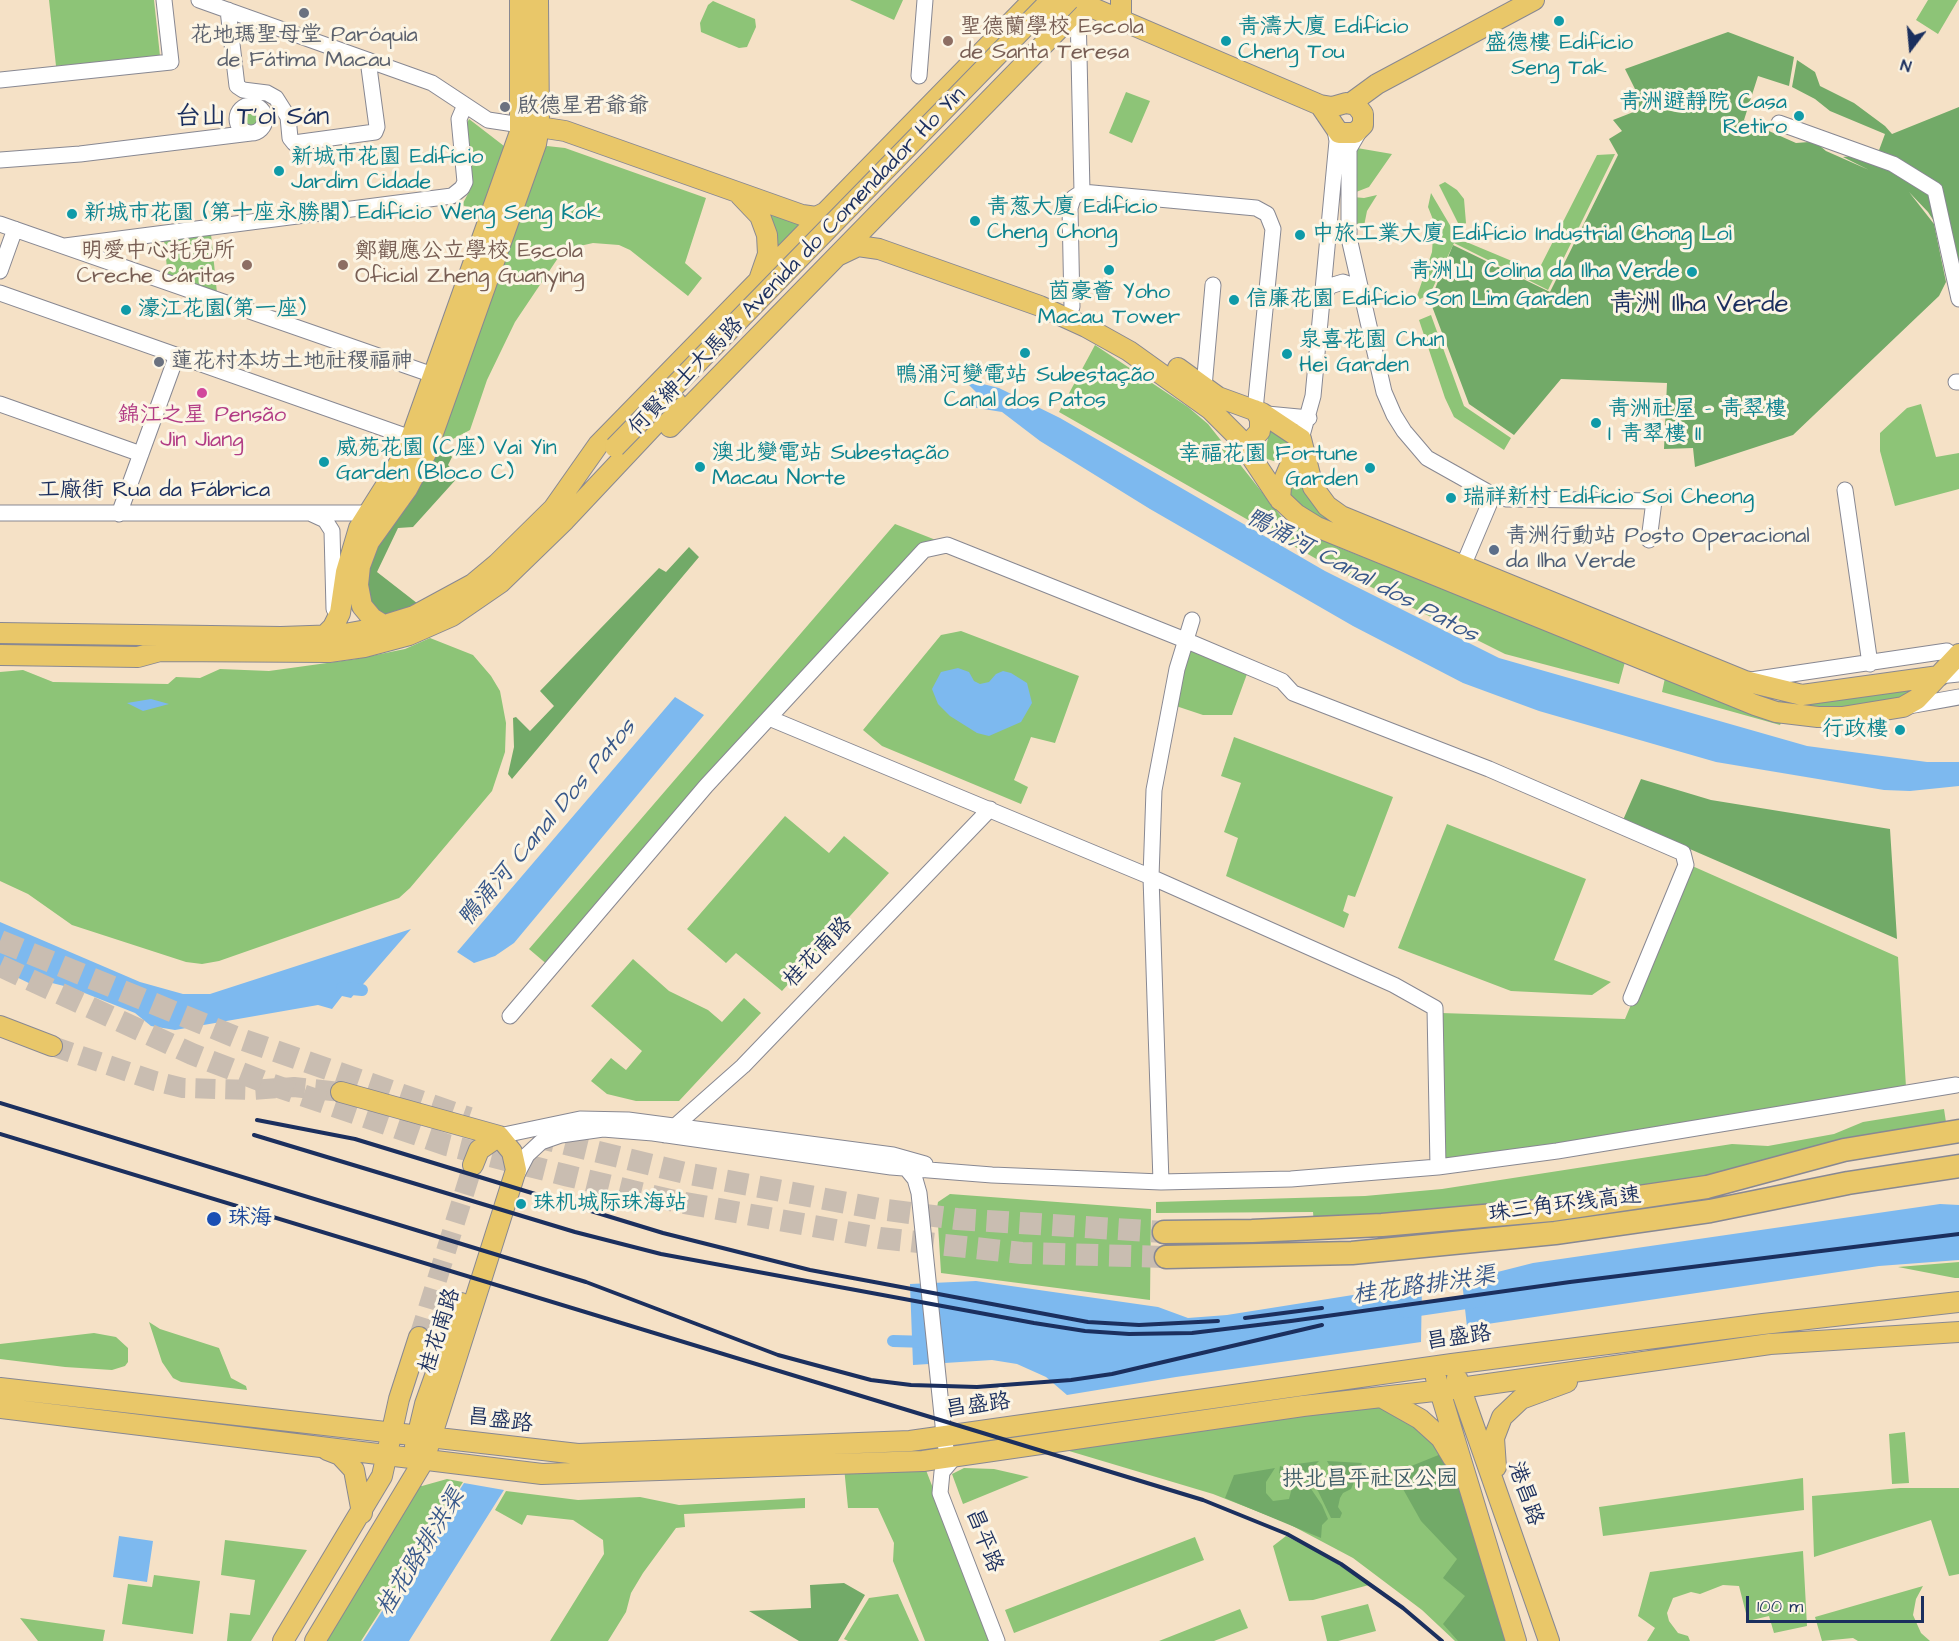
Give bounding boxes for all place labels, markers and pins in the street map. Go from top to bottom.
marker: 花地瑪聖母堂 Paróquia de Fátima Macau [297,6,311,20]
marker: 盛德樓 Edifício Seng Tak [1552,14,1566,28]
place label: 聖德蘭學校 Escola de Santa Teresa [960,15,1144,66]
place label: 青濤大廈 Edifício Cheng Tou [1238,15,1408,66]
place label: 花地瑪聖母堂 Paróquia de Fátima Macau [190,23,418,74]
place label: 盛德樓 Edifício Seng Tak [1485,31,1633,82]
marker: 聖德蘭學校 Escola de Santa Teresa [941,34,955,48]
marker: 青濤大廈 Edifício Cheng Tou [1219,34,1233,48]
place label: 青洲避靜院 Casa Retiro [1619,90,1787,142]
place label: 啟德星君爺爺 [517,94,649,120]
marker: 啟德星君爺爺 [498,100,512,114]
marker: 青洲避靜院 Casa Retiro [1792,109,1806,123]
place label: 新城市花園 Edifício Jardim Cidade [291,145,483,196]
marker: 新城市花園 Edifício Jardim Cidade [272,164,286,178]
place label: 青葱大廈 Edifício Cheng Chong [987,195,1157,246]
place label: 新城市花園 (第十座永勝閣) Edifício Weng Seng Kok [84,201,601,227]
marker: 新城市花園 (第十座永勝閣) Edifício Weng Seng Kok [65,207,79,221]
marker: 青葱大廈 Edifício Cheng Chong [968,214,982,228]
place label: 中旅工業大廈 Edifício Industrial Chong Loi [1312,222,1732,248]
marker: 中旅工業大廈 Edifício Industrial Chong Loi [1293,228,1307,242]
place label: 明愛中心托兒所 Creche Cáritas [76,239,235,290]
place label: 鄭觀應公立學校 Escola Oficial Zheng Guanying [355,239,584,290]
marker: 明愛中心托兒所 Creche Cáritas [240,258,254,272]
marker: 鄭觀應公立學校 Escola Oficial Zheng Guanying [336,258,350,272]
place label: 青洲山 Colina da Ilha Verde [1409,259,1680,285]
marker: 茵豪薈 Yoho Macau Tower [1102,263,1116,277]
marker: 青洲山 Colina da Ilha Verde [1685,265,1699,279]
place label: 茵豪薈 Yoho Macau Tower [1038,280,1180,332]
place label: 信廉花園 Edifício Son Lim Garden [1246,287,1589,313]
marker: 信廉花園 Edifício Son Lim Garden [1227,293,1241,307]
place label: 濠江花園(第一座) [138,297,306,323]
marker: 濠江花園(第一座) [119,303,133,317]
place label: 泉喜花園 Chun Hei Garden [1299,328,1444,380]
marker: 鴨涌河變電站 Subestação Canal dos Patos [1018,346,1032,360]
marker: 泉喜花園 Chun Hei Garden [1280,347,1294,361]
place label: 蓮花村本坊土地社稷福神 [171,349,413,375]
marker: 蓮花村本坊土地社稷福神 [152,355,166,369]
place label: 鴨涌河變電站 Subestação Canal dos Patos [896,363,1154,414]
marker: 錦江之星 Pensão Jin Jiang [195,386,209,400]
place label: 青洲社屋 - 青翠樓 I 青翠樓 II [1608,397,1786,448]
place label: 錦江之星 Pensão Jin Jiang [118,403,286,454]
marker: 青洲社屋 - 青翠樓 I 青翠樓 II [1589,416,1603,430]
place label: 威苑花園 (C座) Vai Yin Garden (Bloco C) [336,436,557,488]
place label: 澳北變電站 Subestação Macau Norte [712,441,949,493]
place label: 幸福花園 Fortune Garden [1178,442,1358,494]
marker: 威苑花園 (C座) Vai Yin Garden (Bloco C) [317,455,331,469]
marker: 澳北變電站 Subestação Macau Norte [693,460,707,474]
marker: 幸福花園 Fortune Garden [1363,461,1377,475]
place label: 瑞祥新村 Edifício Soi Cheong [1463,485,1754,511]
marker: 瑞祥新村 Edifício Soi Cheong [1444,491,1458,505]
place label: 青洲行動站 Posto Operacional da Ilha Verde [1506,524,1810,576]
marker: 青洲行動站 Posto Operacional da Ilha Verde [1487,543,1501,557]
place label: 行政樓 [1822,717,1888,743]
marker: 行政樓 [1893,723,1907,737]
place label: 珠机城际珠海站 [533,1191,687,1217]
marker: 珠机城际珠海站 [514,1197,528,1211]
place label: 珠海 [228,1206,272,1232]
marker: 珠海 [205,1210,223,1228]

